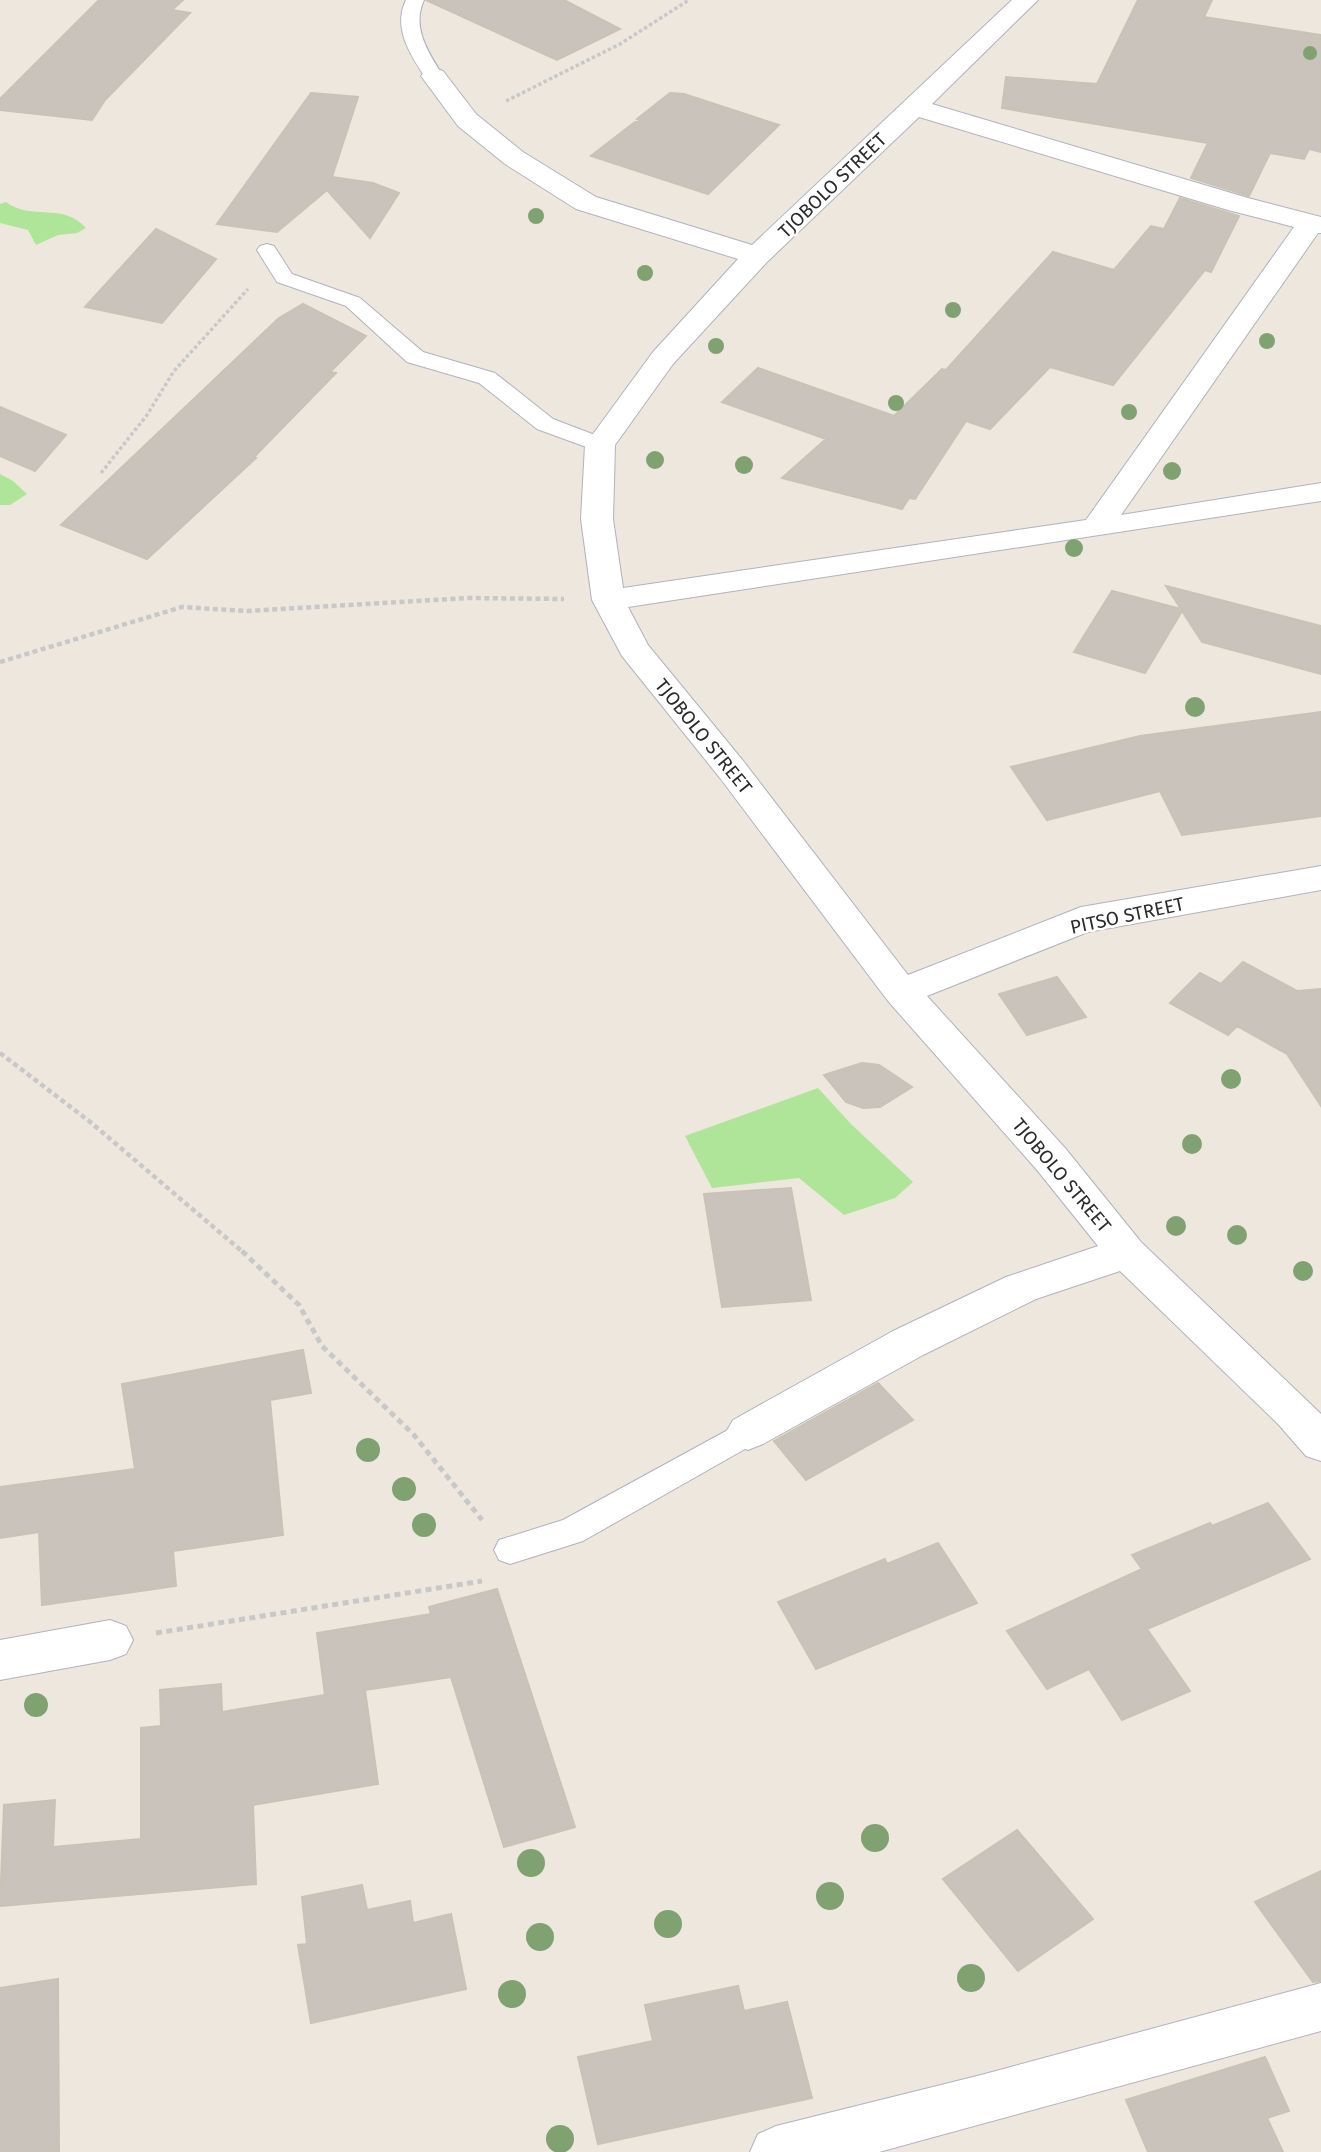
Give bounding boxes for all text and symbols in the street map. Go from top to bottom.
street label: TJOBOLO STREET [773,128,891,243]
street label: TJOBOLO STREET [650,674,757,799]
street label: PITSO STREET [1068,892,1186,939]
street label: TJOBOLO STREET [1007,1114,1116,1237]

